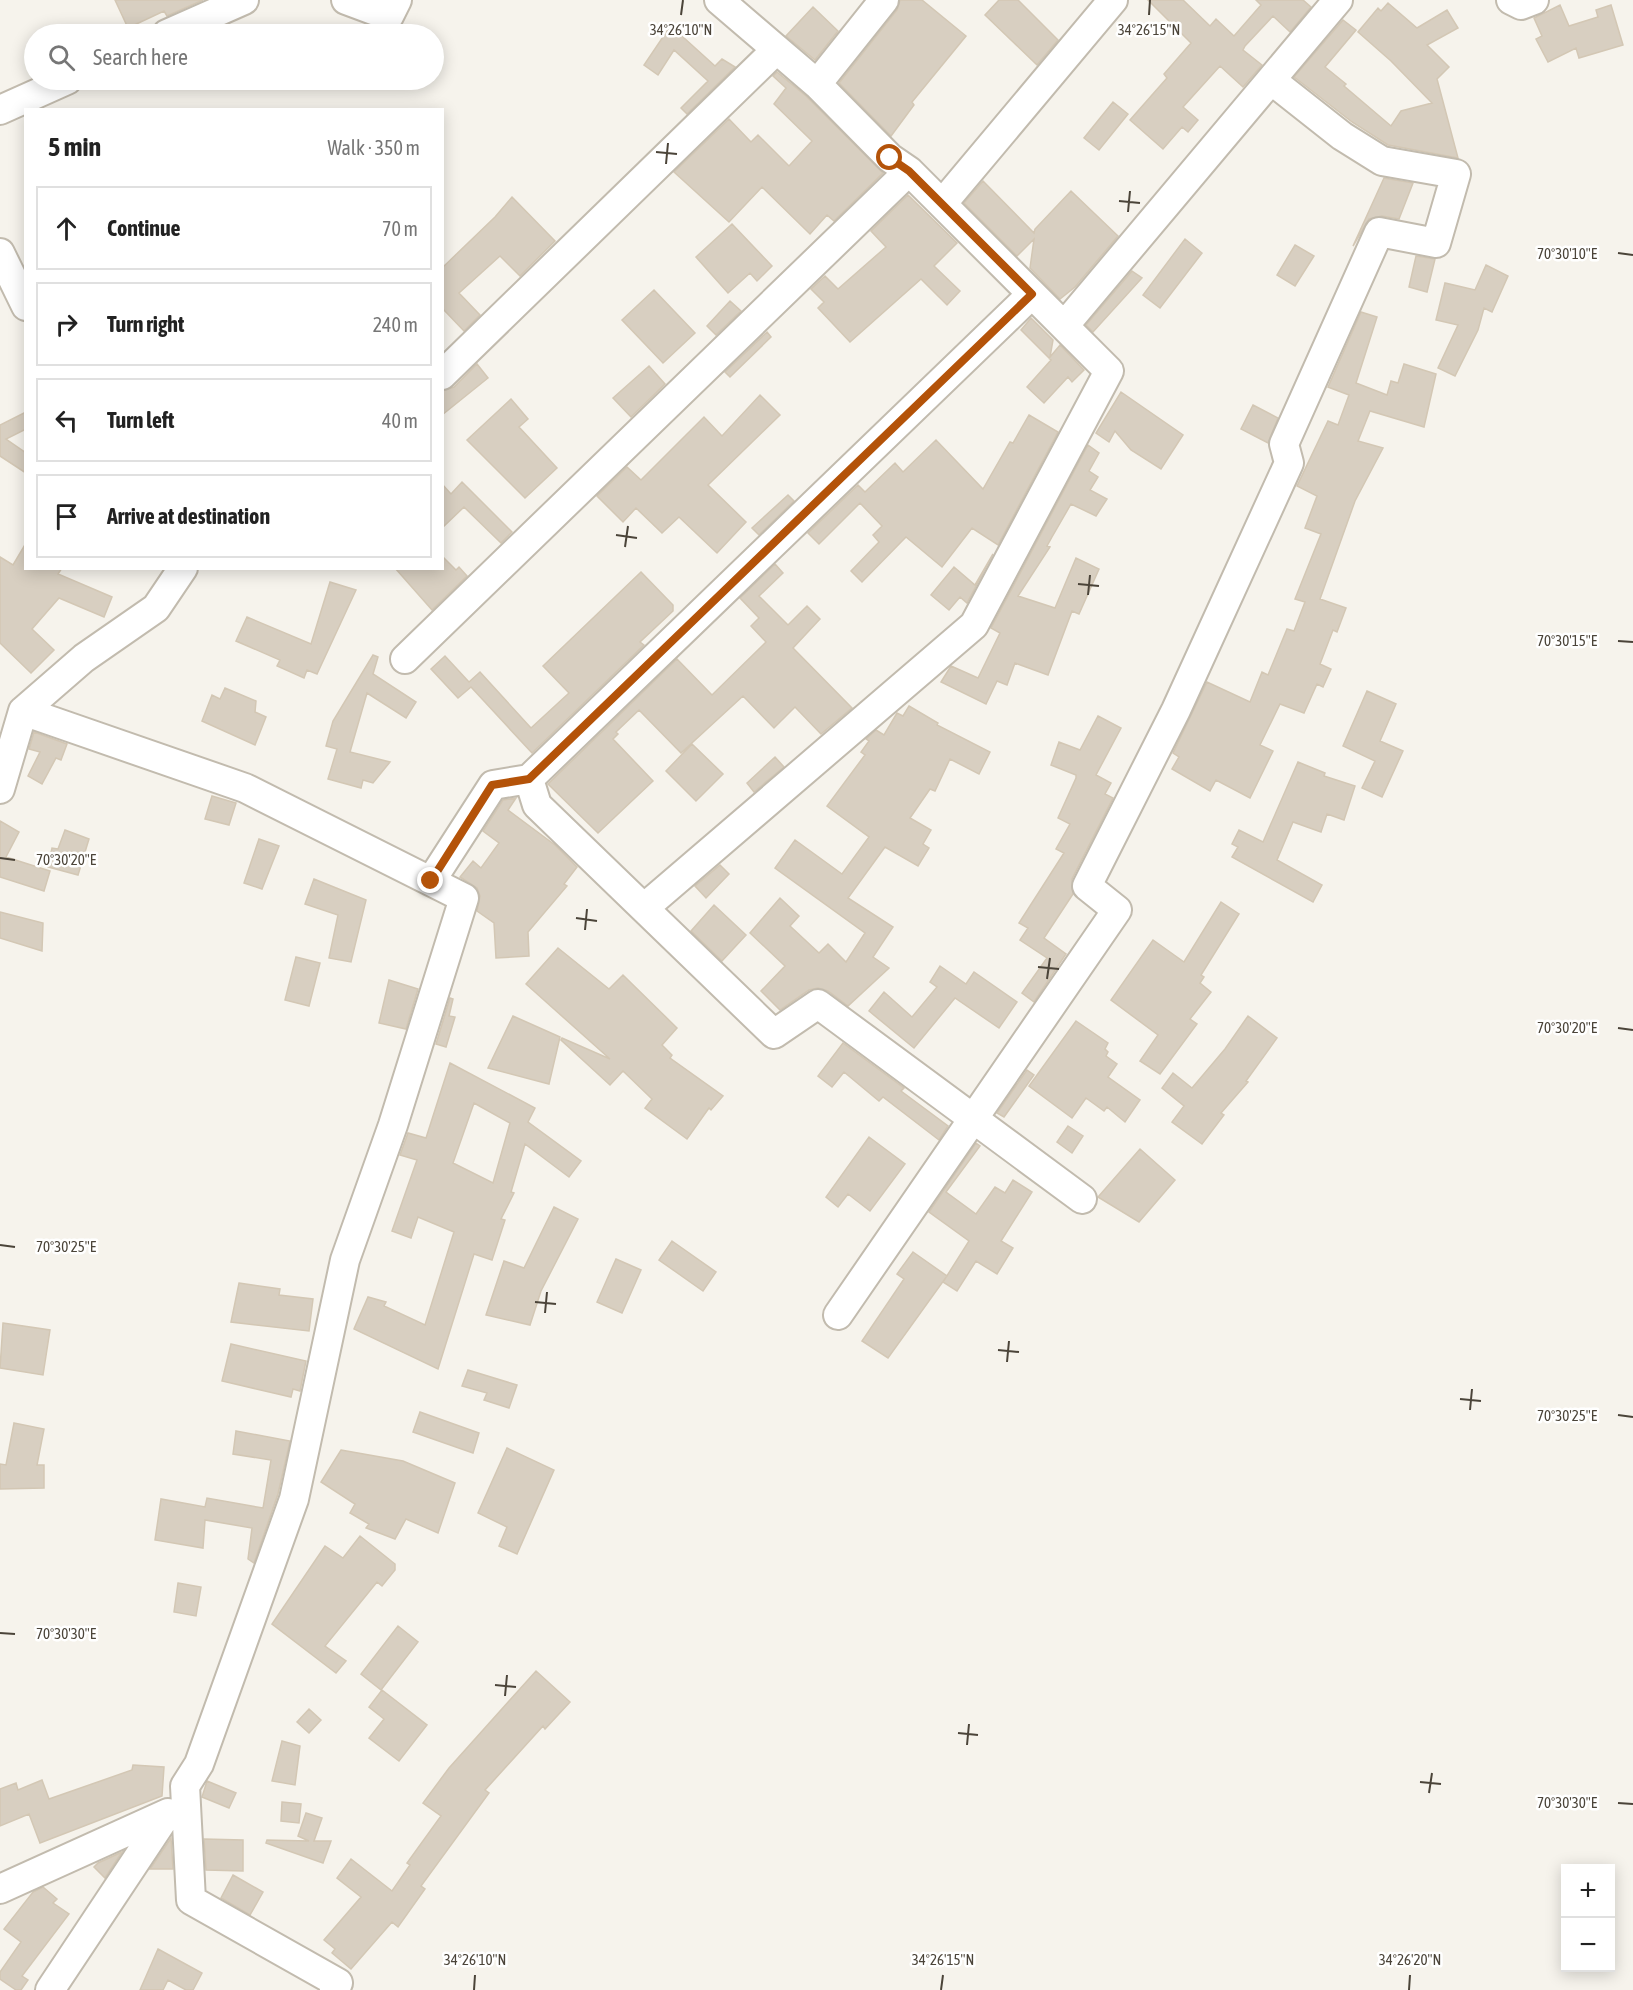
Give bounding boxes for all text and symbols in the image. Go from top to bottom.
text: 34°26'10"N [650,21,712,38]
text: 34°26'15"N [1118,21,1180,38]
search box [24,24,444,90]
icon: search [45,41,78,74]
text: Search here [93,44,188,70]
text: 5 min [48,132,101,162]
text: Walk · 350 m [328,136,420,159]
route start [876,144,902,170]
icon: ahead [50,212,83,245]
text: Continue [107,215,181,241]
text: 70 m [382,217,418,240]
text: 70°30'10"E [1537,245,1598,262]
icon: right [50,308,83,341]
text: Turn right [107,311,184,337]
text: 240 m [373,313,418,336]
icon: left [50,404,83,437]
text: Turn left [107,407,174,433]
text: 40 m [382,409,418,432]
icon: arrive [50,500,83,533]
text: Arrive at destination [107,503,270,529]
text: 70°30'15"E [1537,632,1598,649]
text: 70°30'20"E [36,851,97,868]
route end [417,867,443,893]
text: 70°30'20"E [1537,1019,1598,1036]
text: 70°30'25"E [36,1238,97,1255]
text: 70°30'25"E [1537,1407,1598,1424]
text: 70°30'30"E [36,1625,97,1642]
text: 70°30'30"E [1537,1794,1598,1811]
map controls [1561,1864,1615,1972]
button: + [1561,1864,1615,1918]
button: − [1561,1918,1615,1972]
text: 34°26'10"N [444,1951,506,1968]
text: 34°26'15"N [912,1951,974,1968]
text: 34°26'20"N [1379,1951,1441,1968]

